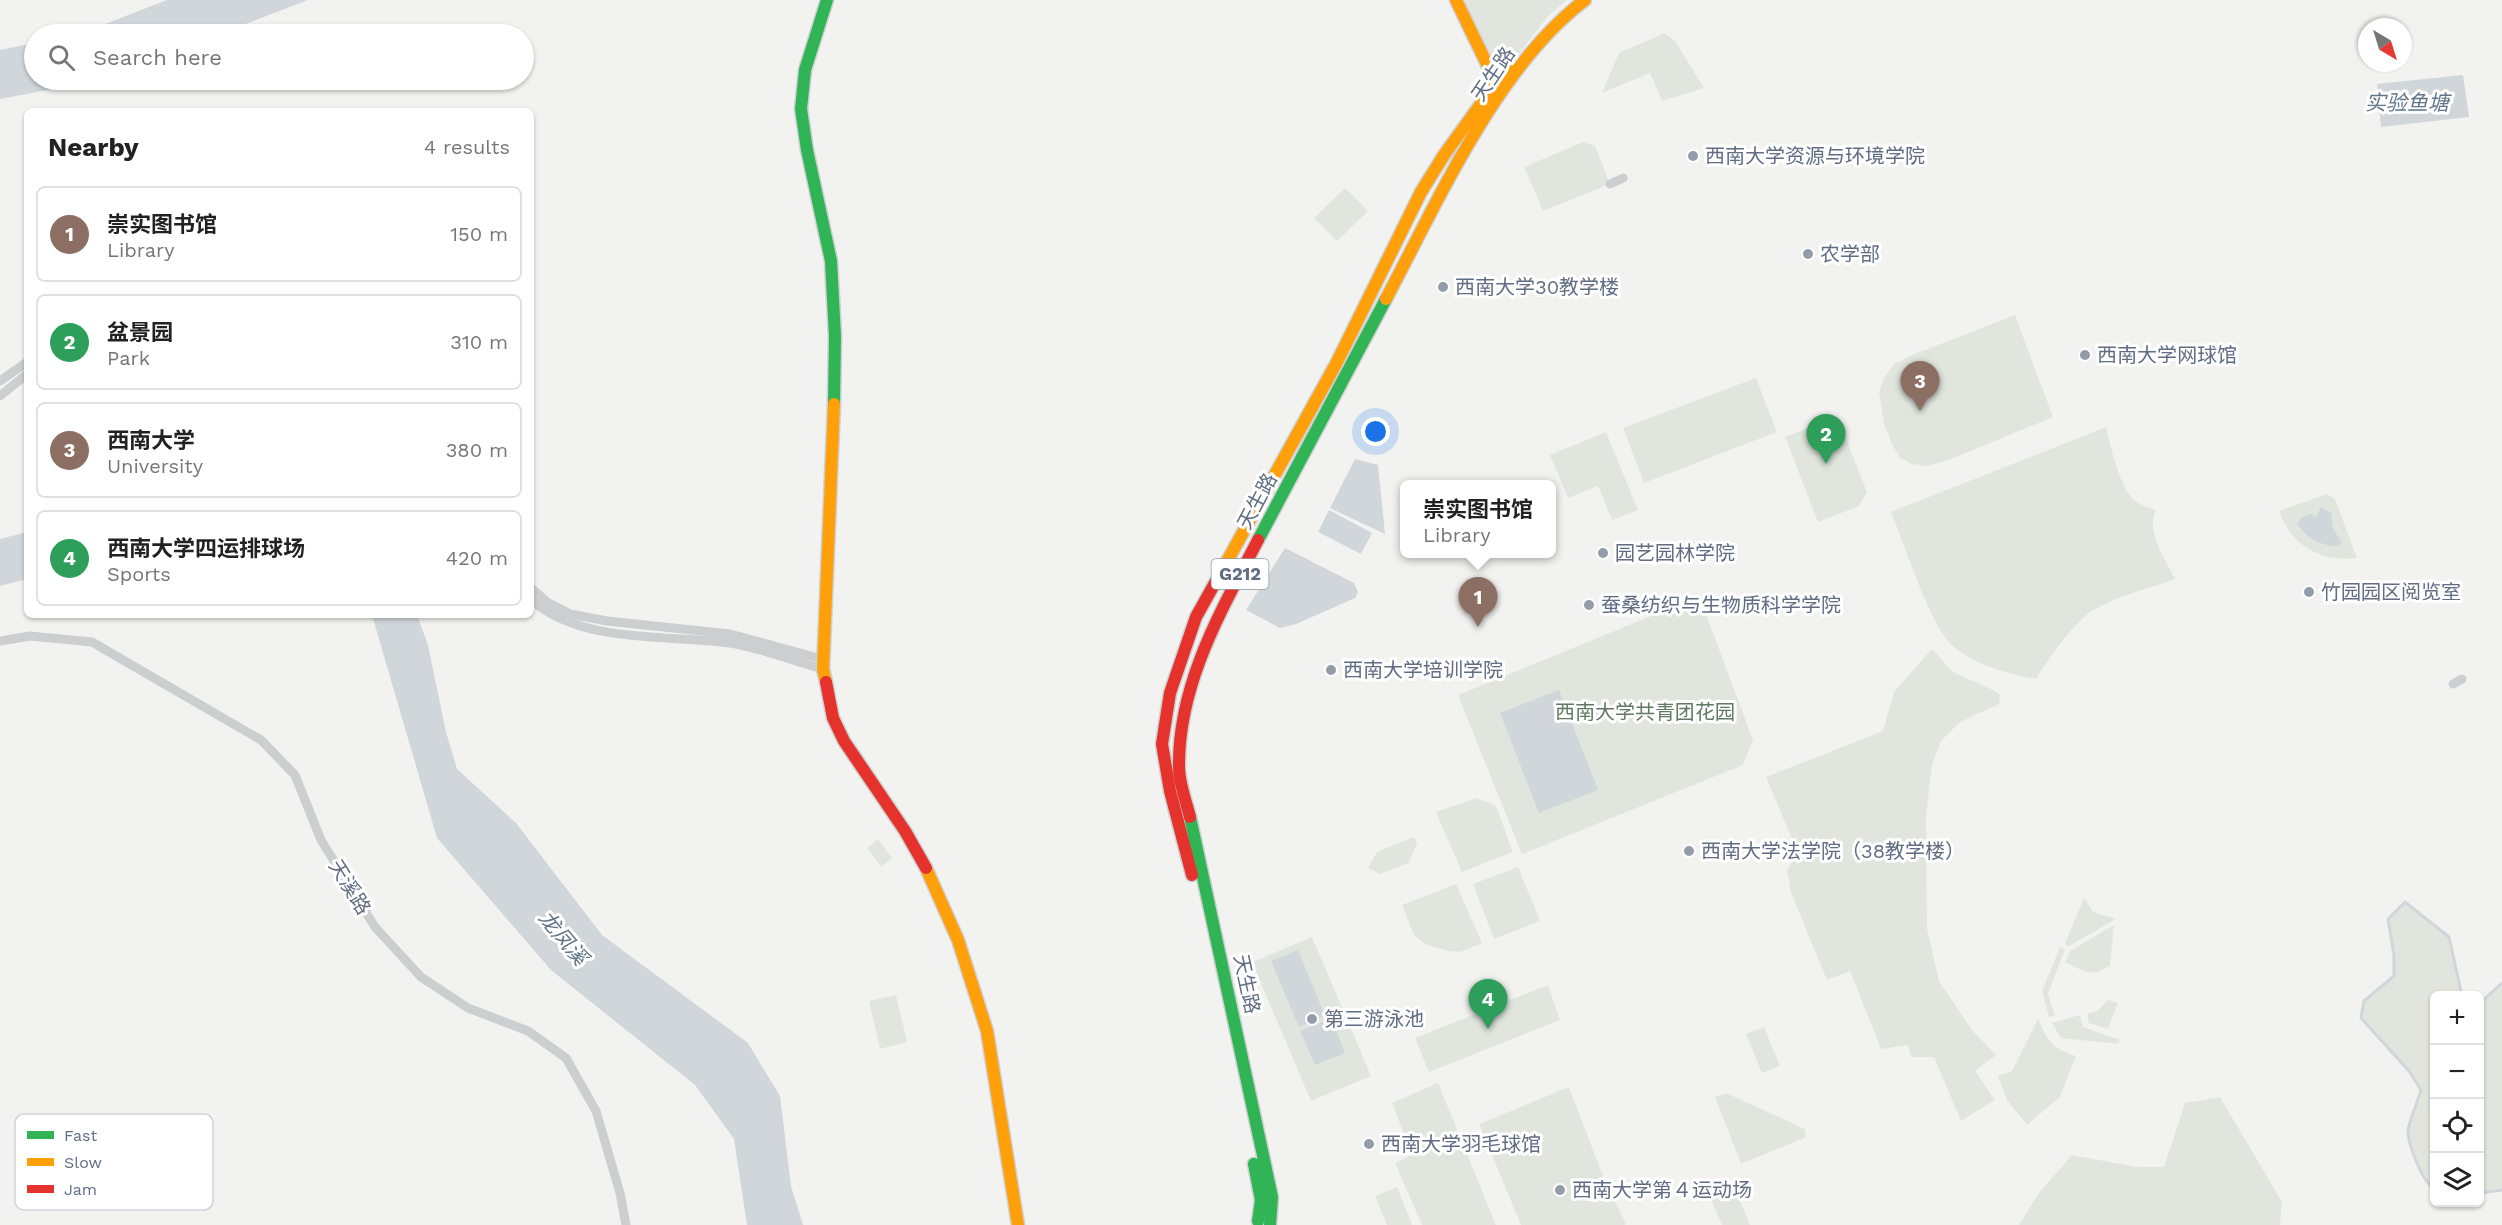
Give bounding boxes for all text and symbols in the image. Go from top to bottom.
north arrow [2358,18,2412,72]
search box [24,24,534,90]
icon: search [45,41,78,74]
street label: 天生路 [1466,42,1520,106]
text: Search here [93,45,222,70]
water label: 实验鱼塘 [2365,90,2452,115]
text: Nearby [48,132,139,162]
text: 4 results [424,135,510,159]
place label: 西南大学资源与环境学院 [1705,144,1925,168]
marker: 西南大学资源与环境学院 [1686,149,1700,163]
text: 崇实图书馆 [107,212,217,237]
text: 1 [65,222,74,246]
text: 150 m [450,222,508,246]
text: Library [107,238,175,262]
place label: 农学部 [1820,242,1880,266]
marker: 农学部 [1801,247,1815,261]
place label: 西南大学30教学楼 [1455,275,1619,299]
marker: 西南大学30教学楼 [1436,280,1450,294]
text: 盆景园 [107,320,173,345]
text: 2 [64,330,75,354]
text: 310 m [450,330,508,354]
place label: 西南大学网球馆 [2097,343,2237,367]
text: Park [107,346,150,370]
marker: 西南大学网球馆 [2078,348,2092,362]
pin: 3 [1900,362,1940,411]
pin: 2 [1806,414,1846,464]
your location [1361,417,1390,446]
text: 西南大学 [107,428,195,453]
text: 3 [64,438,75,462]
text: 380 m [446,438,508,462]
text: University [107,454,203,478]
street label: 天生路 [1232,469,1282,533]
popup [1400,480,1556,558]
text: 崇实图书馆 [1423,497,1533,522]
text: Library [1423,523,1490,547]
text: 西南大学四运排球场 [107,536,305,561]
place label: 园艺园林学院 [1615,541,1735,565]
text: 4 [63,546,76,570]
text: 420 m [446,546,508,570]
marker: 园艺园林学院 [1596,546,1610,560]
road number: G212 [1212,559,1268,589]
text: Sports [107,562,171,586]
pin: 1 [1458,578,1498,627]
place label: 竹园园区阅览室 [2321,580,2461,604]
marker: 竹园园区阅览室 [2302,585,2316,599]
place label: 蚕桑纺织与生物质科学学院 [1601,593,1841,617]
marker: 蚕桑纺织与生物质科学学院 [1582,598,1596,612]
place label: 西南大学培训学院 [1343,658,1503,682]
marker: 西南大学培训学院 [1324,663,1338,677]
park label: 西南大学共青团花园 [1555,700,1735,724]
place label: 西南大学法学院（38教学楼） [1701,839,1965,863]
marker: 西南大学法学院（38教学楼） [1682,844,1696,858]
street label: 天溪路 [324,855,376,919]
water label: 龙凤溪 [534,906,594,971]
street label: 天生路 [1229,952,1265,1016]
pin: 4 [1468,980,1508,1029]
map controls [2430,991,2484,1207]
button: + [2430,991,2484,1045]
place label: 第三游泳池 [1324,1007,1424,1031]
marker: 第三游泳池 [1305,1012,1319,1026]
button: − [2430,1045,2484,1099]
button: locate [2430,1099,2484,1153]
legend [15,1114,213,1210]
text: Fast [64,1126,97,1145]
place label: 西南大学羽毛球馆 [1381,1132,1541,1156]
marker: 西南大学羽毛球馆 [1362,1137,1376,1151]
text: Slow [64,1153,102,1172]
button: layers [2430,1153,2484,1207]
place label: 西南大学第４运动场 [1572,1178,1752,1202]
text: Jam [64,1180,97,1199]
marker: 西南大学第４运动场 [1553,1183,1567,1197]

